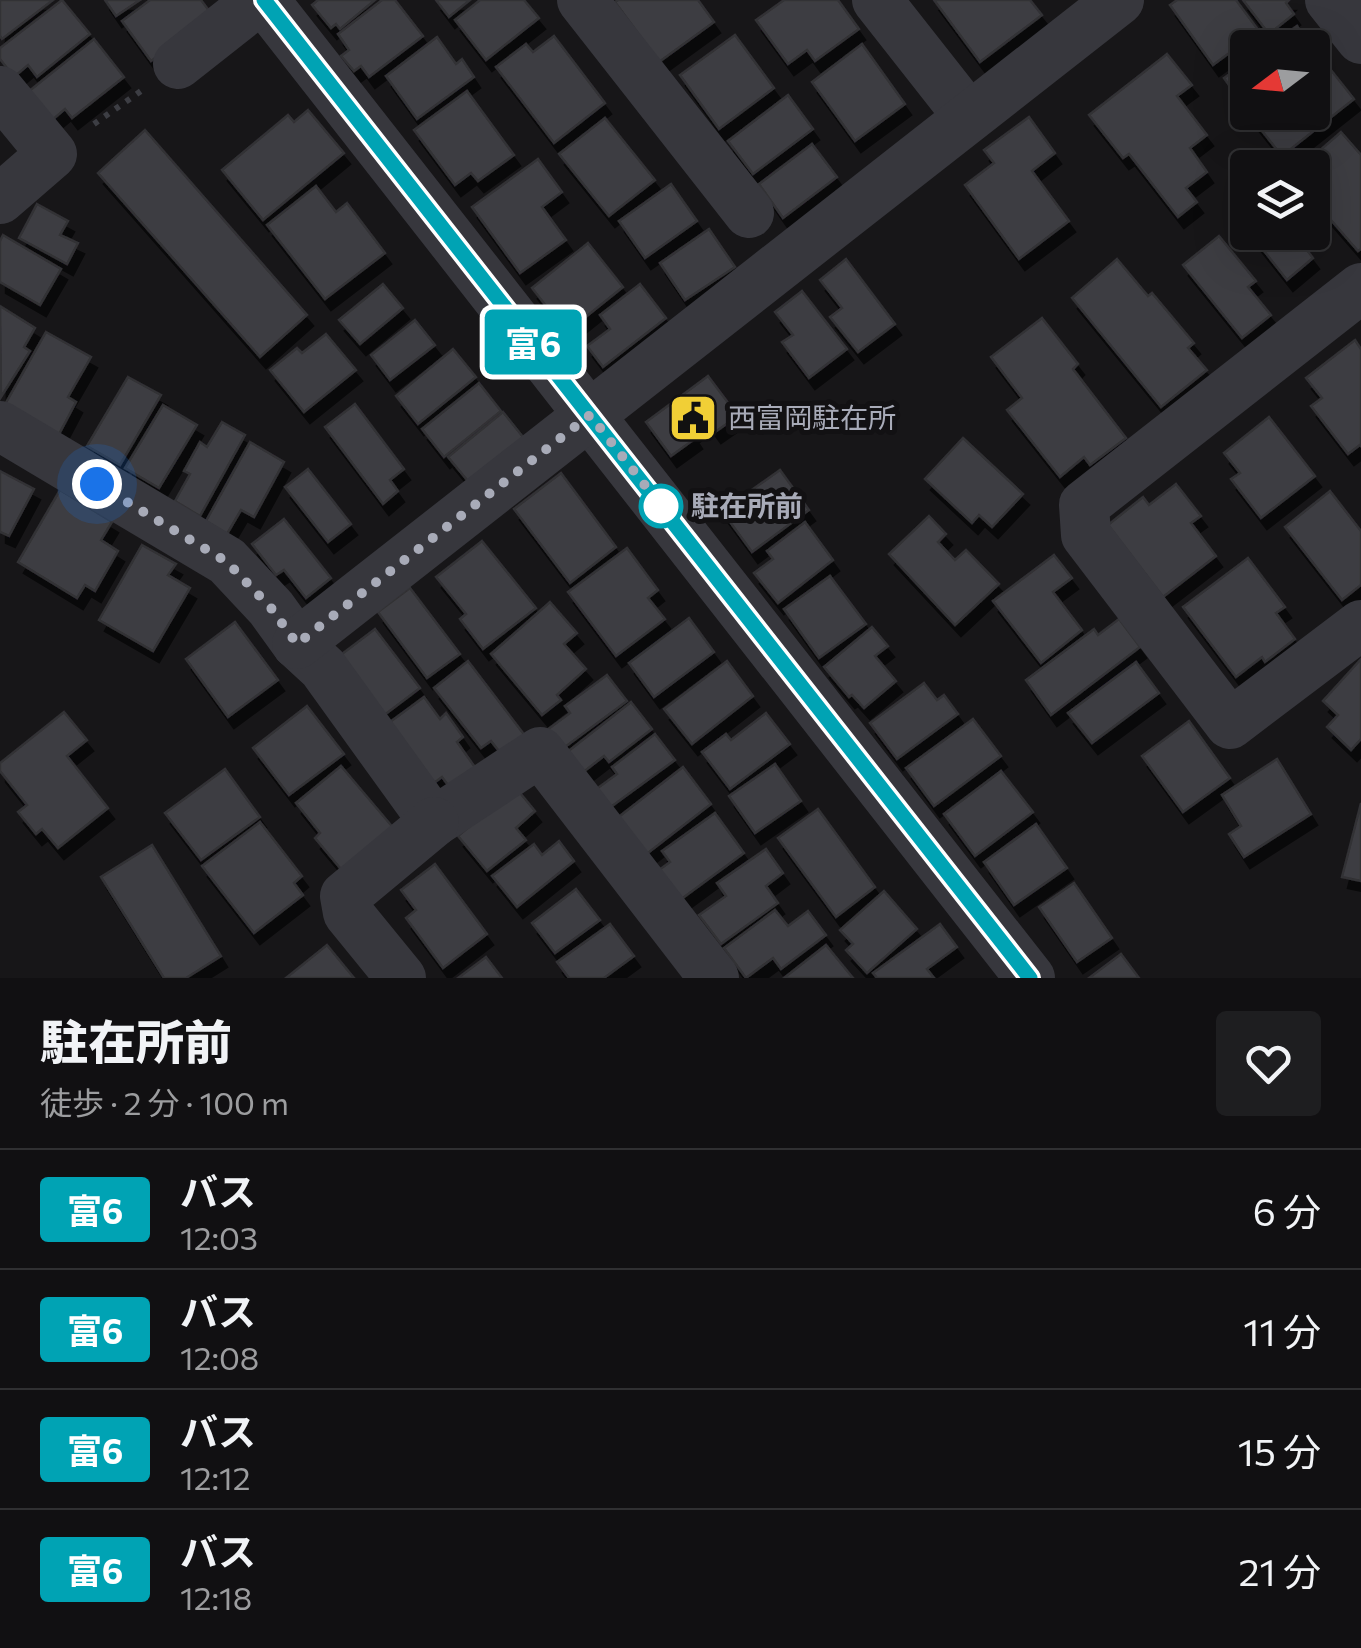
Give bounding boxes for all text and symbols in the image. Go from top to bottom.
north arrow [1230,30,1330,130]
map controls [1230,30,1330,250]
button: layers [1230,150,1330,250]
line badge: 富6 [488,310,578,374]
text: 富6 [505,321,561,364]
public building icon: 西富岡駐在所 [667,392,719,444]
place label: 西富岡駐在所 [728,400,896,434]
your location [72,459,122,509]
marker: 駐在所前 [640,485,682,527]
place label: 駐在所前 [691,488,803,522]
text: 駐在所前 [40,1011,232,1070]
button: heart [1216,1011,1321,1116]
text: 徒歩 · 2 分 · 100 m [40,1082,289,1122]
text: バス [180,1167,256,1214]
text: 6 分 [1253,1187,1321,1234]
text: 富6 [67,1188,123,1231]
text: 12:03 [180,1217,258,1257]
text: バス [180,1287,256,1334]
text: 11 分 [1243,1307,1321,1354]
text: 富6 [67,1308,123,1351]
text: 12:08 [180,1337,259,1377]
text: バス [180,1407,256,1454]
text: 15 分 [1238,1427,1321,1474]
text: 富6 [67,1428,123,1471]
text: 12:12 [180,1457,250,1497]
text: バス [180,1527,256,1574]
text: 21 分 [1238,1547,1321,1594]
text: 富6 [67,1548,123,1591]
text: 12:18 [180,1577,252,1617]

